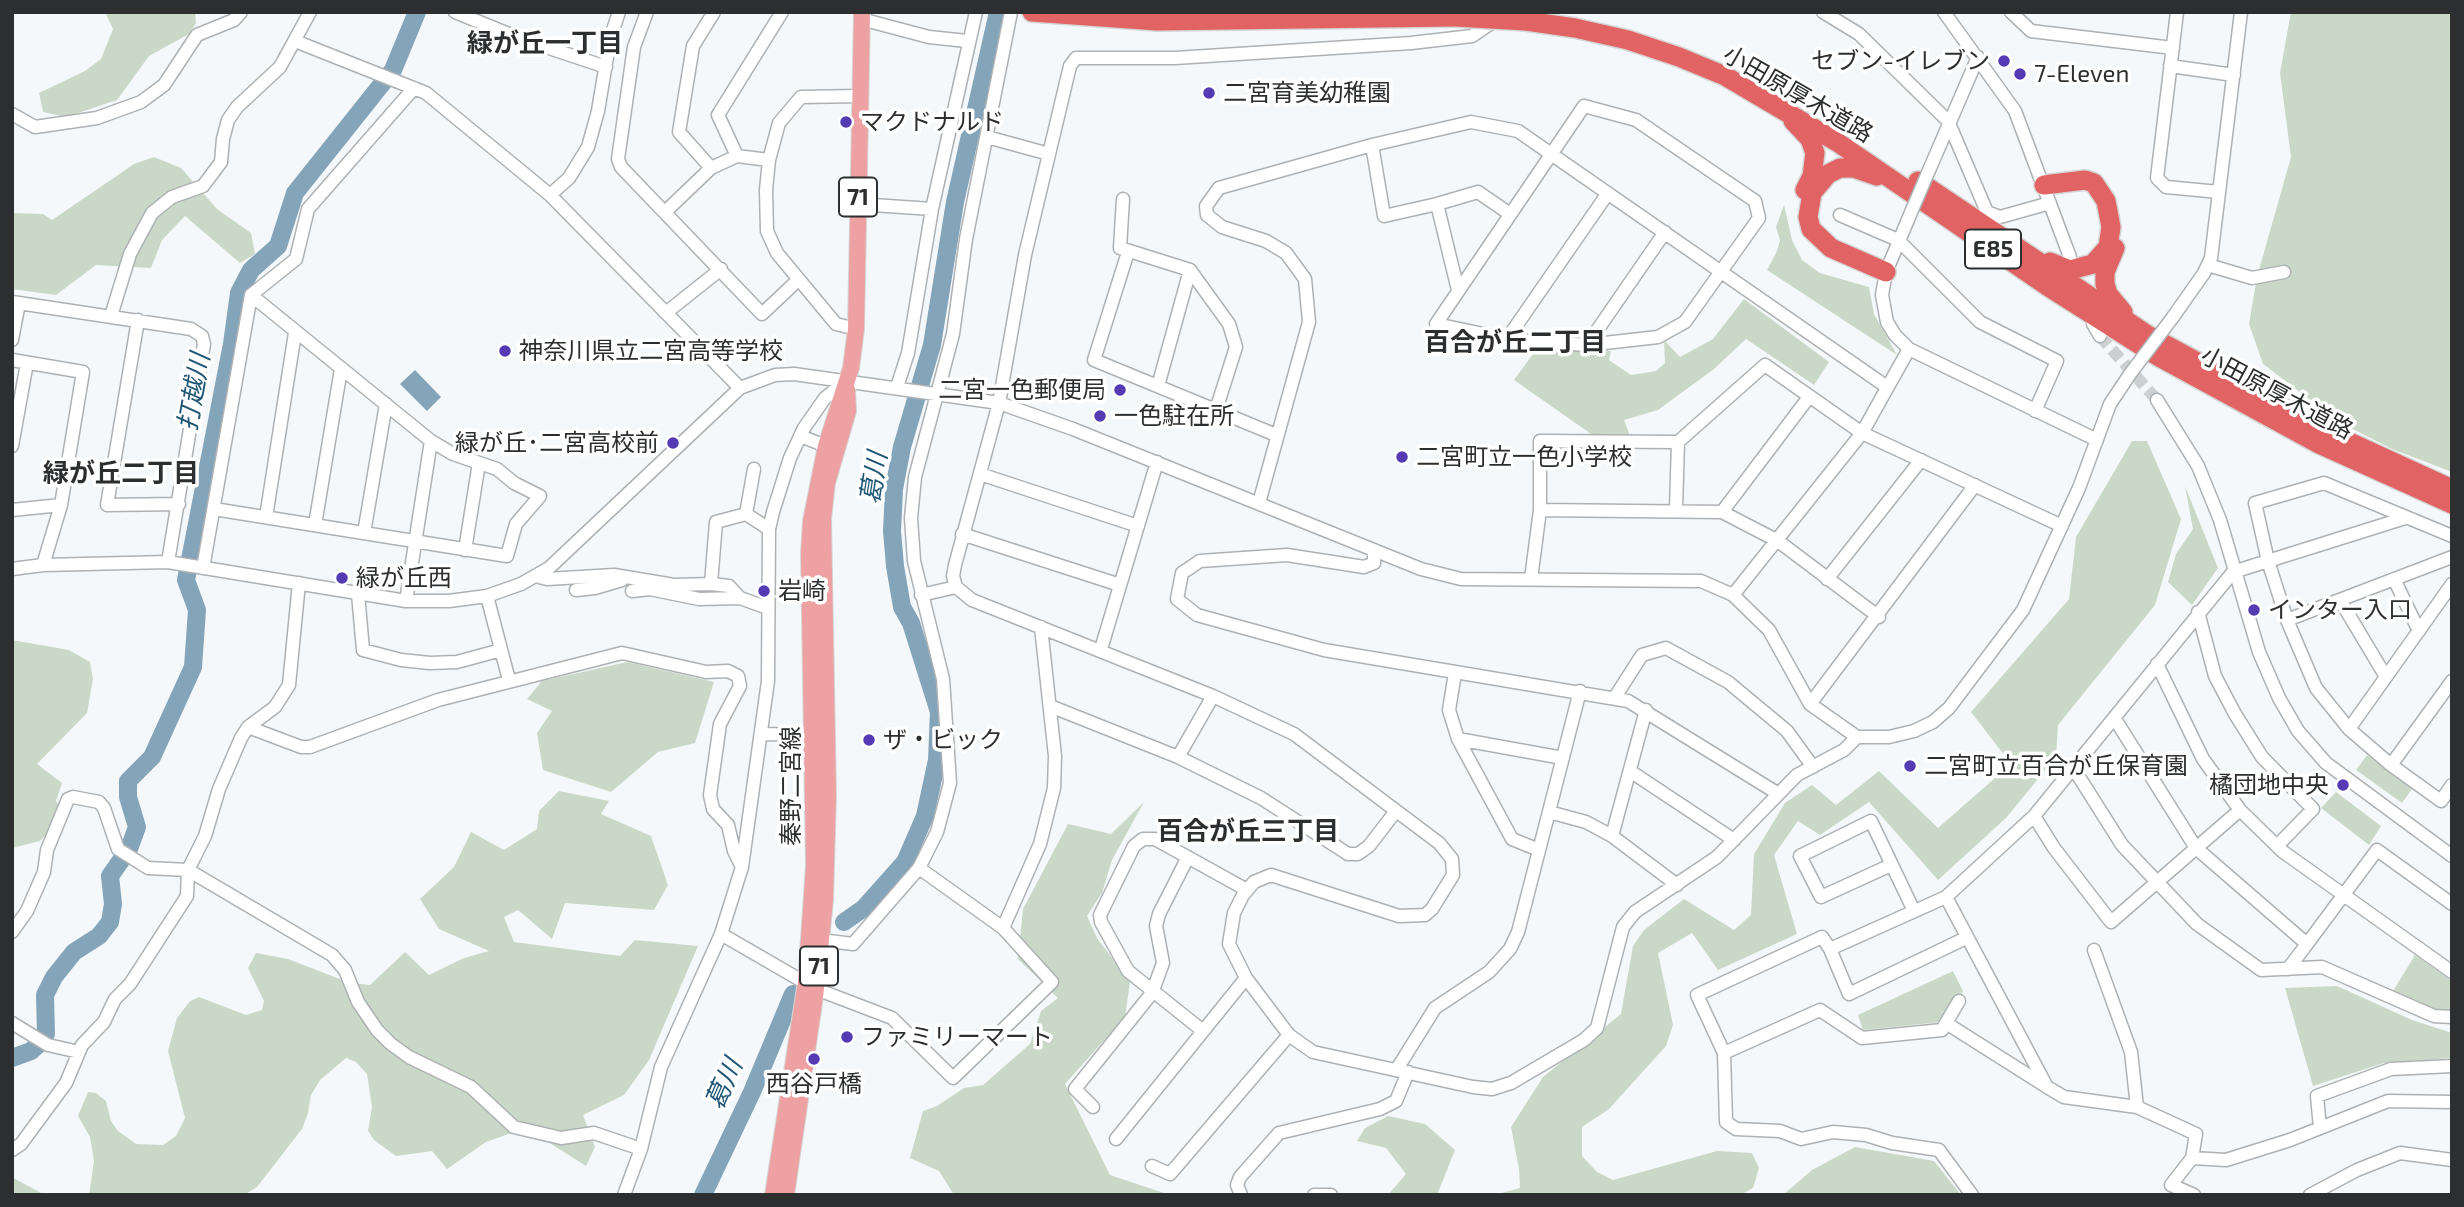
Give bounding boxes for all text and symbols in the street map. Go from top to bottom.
district label: 緑が丘一丁目 [467,27,623,59]
street label: 小田原厚木道路 [1718,40,1878,148]
place label: セブン-イレブン [1811,47,1990,75]
marker: セブン-イレブン [1996,53,2012,69]
place label: 7-Eleven [2034,60,2129,88]
marker: 7-Eleven [2012,66,2028,82]
place label: 二宮育美幼稚園 [1223,79,1391,107]
marker: 二宮育美幼稚園 [1201,85,1217,101]
place label: マクドナルド [860,108,1004,136]
marker: マクドナルド [838,114,854,130]
road number: 71 [839,178,877,216]
road number: E85 [1965,230,2021,268]
district label: 百合が丘二丁目 [1424,326,1606,358]
place label: 神奈川県立二宮高等学校 [519,337,783,365]
street label: 小田原厚木道路 [2196,341,2358,445]
marker: 神奈川県立二宮高等学校 [497,343,513,359]
water label: 打越川 [172,351,216,433]
place label: 二宮一色郵便局 [938,376,1106,404]
marker: 二宮一色郵便局 [1112,382,1128,398]
place label: 一色駐在所 [1114,402,1234,430]
marker: 一色駐在所 [1092,408,1108,424]
place label: 緑が丘･二宮高校前 [455,429,659,457]
marker: 緑が丘･二宮高校前 [665,435,681,451]
place label: 二宮町立一色小学校 [1416,443,1632,471]
marker: 二宮町立一色小学校 [1394,449,1410,465]
water label: 葛川 [855,450,893,506]
district label: 緑が丘二丁目 [43,457,199,489]
place label: 緑が丘西 [356,564,452,592]
marker: 緑が丘西 [334,570,350,586]
place label: 岩崎 [778,577,826,605]
marker: 岩崎 [756,583,772,599]
place label: インター入口 [2268,596,2412,624]
marker: インター入口 [2246,602,2262,618]
street label: 秦野二宮線 [777,726,805,846]
place label: ザ・ビック [883,726,1003,754]
marker: ザ・ビック [861,732,877,748]
place label: 二宮町立百合が丘保育園 [1924,752,2188,780]
marker: 二宮町立百合が丘保育園 [1902,758,1918,774]
place label: 橘団地中央 [2209,771,2329,799]
marker: 橘団地中央 [2335,777,2351,793]
district label: 百合が丘三丁目 [1157,815,1339,847]
road number: 71 [800,946,838,986]
place label: ファミリーマート [861,1023,1053,1051]
marker: ファミリーマート [839,1029,855,1045]
marker: 西谷戸橋 [806,1051,822,1067]
water label: 葛川 [699,1054,749,1114]
place label: 西谷戸橋 [766,1070,862,1098]

